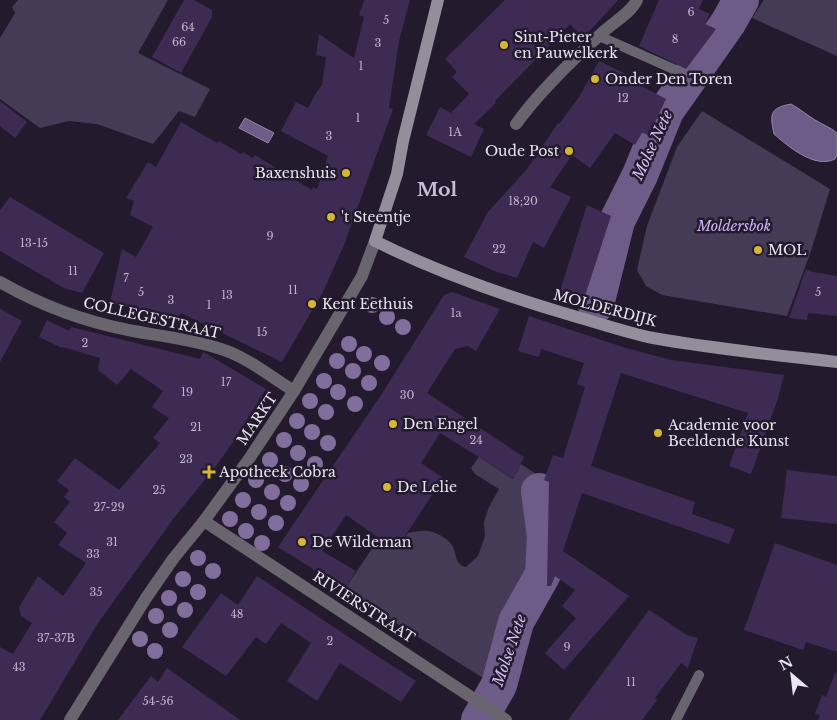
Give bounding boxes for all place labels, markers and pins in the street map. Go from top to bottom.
place label: Sint-Pieter en Pauwelkerk [514,28,618,62]
marker: Sint-Pieter en Pauwelkerk [498,39,510,51]
place label: Onder Den Toren [605,70,733,88]
marker: Onder Den Toren [589,73,601,85]
place label: Oude Post [485,142,560,160]
marker: Oude Post [563,145,575,157]
place label: Baxenshuis [255,164,336,182]
marker: Baxenshuis [340,167,352,179]
place label: 't Steentje [341,208,411,226]
marker: 't Steentje [325,211,337,223]
place label: MOL [768,241,806,259]
marker: MOL [752,244,764,256]
place label: Kent Eethuis [322,295,413,313]
marker: Kent Eethuis [306,298,318,310]
place label: Den Engel [403,415,478,433]
place label: Academie voor Beeldende Kunst [667,416,790,450]
marker: Den Engel [387,418,399,430]
marker: Academie voor Beeldende Kunst [652,427,664,439]
place label: Apotheek Cobra [218,463,336,481]
marker: Apotheek Cobra [203,466,215,478]
place label: De Lelie [397,478,457,496]
marker: De Lelie [381,481,393,493]
place label: De Wildeman [312,533,412,551]
marker: De Wildeman [296,536,308,548]

